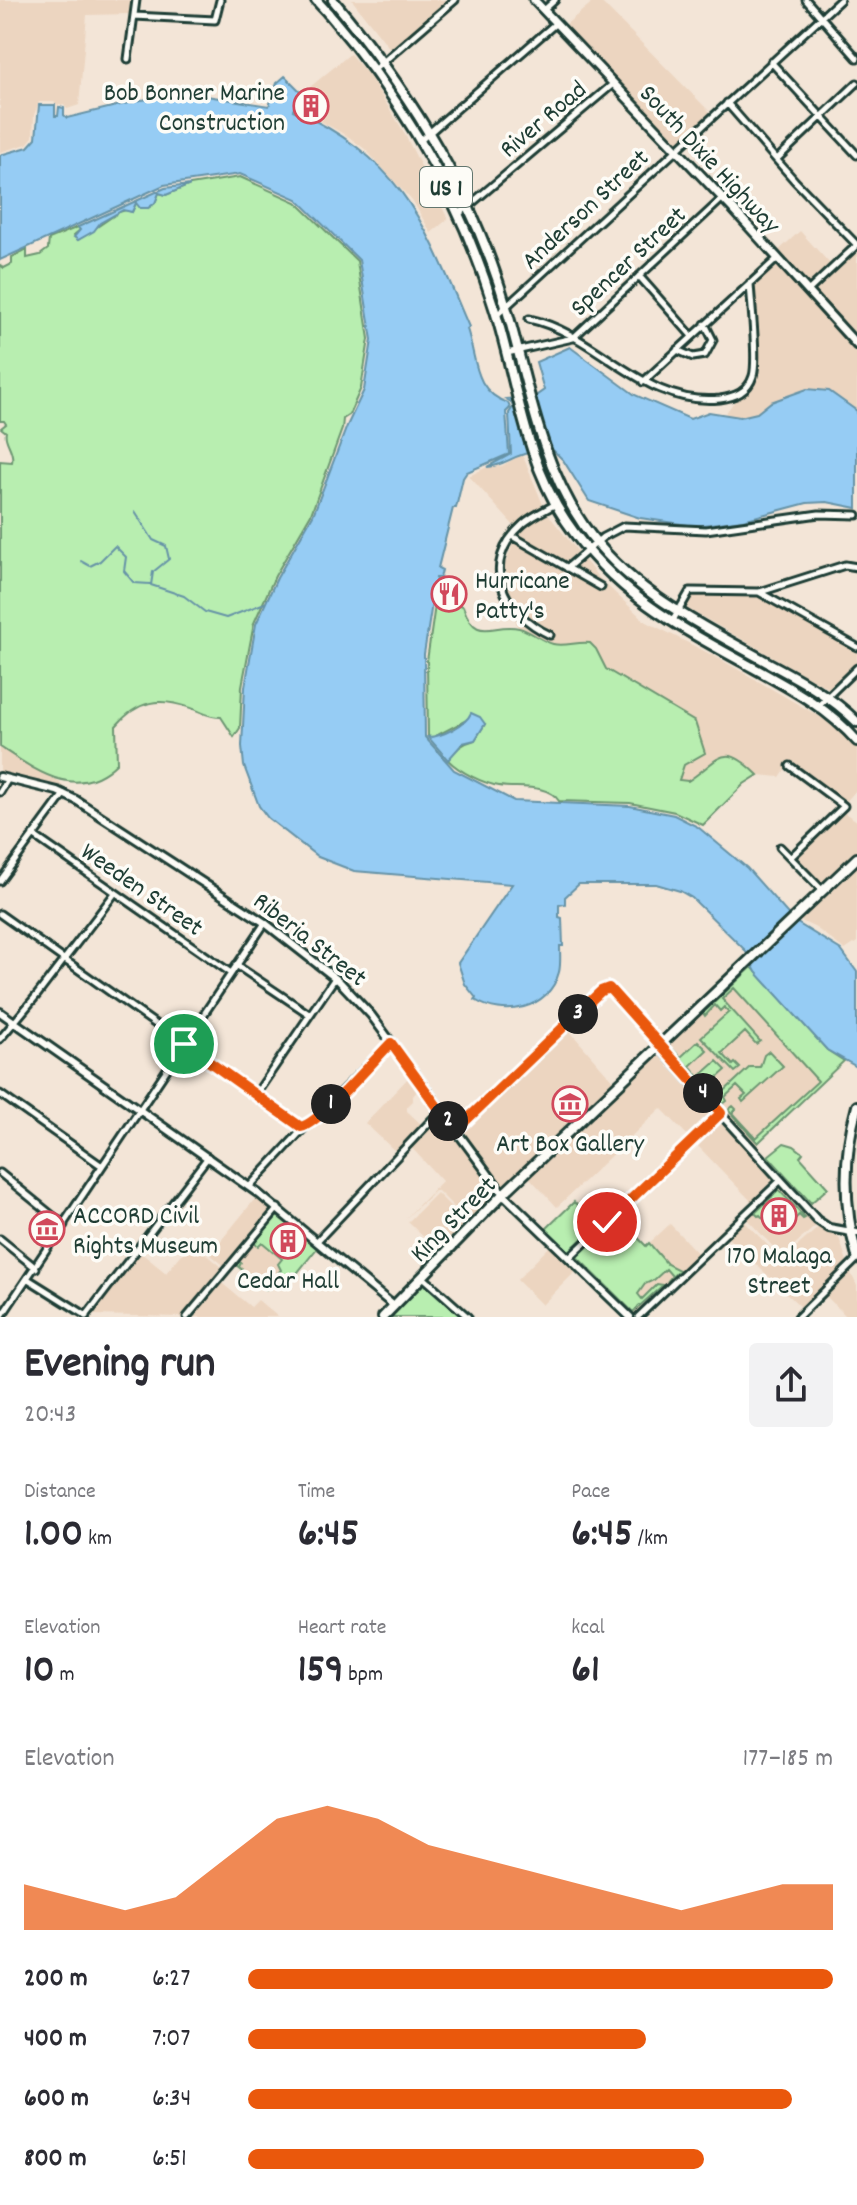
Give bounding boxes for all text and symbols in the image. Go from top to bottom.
street label: River Road [493,73,596,168]
place label: Bob Bonner Marine Construction [104,76,285,143]
street label: South Dixie Highway [629,77,788,244]
building icon: Bob Bonner Marine Construction [292,87,330,125]
street label: Anderson Street [514,141,659,280]
road number: US 1 [420,167,472,207]
street label: Spencer Street [563,198,696,326]
place label: Hurricane Patty's [475,564,570,631]
restaurant icon: Hurricane Patty's [430,575,468,613]
street label: Weeden Street [72,835,210,947]
street label: Riberia Street [244,884,374,997]
pin: 3 [558,994,598,1034]
text: 3 [573,998,583,1029]
pin [150,1010,218,1078]
icon: arrive [162,1022,206,1066]
pin: 4 [683,1073,723,1113]
text: 4 [698,1077,708,1108]
pin: 1 [311,1084,351,1124]
museum icon: Art Box Gallery [551,1085,589,1123]
text: 1 [329,1088,333,1119]
pin: 2 [428,1101,468,1141]
text: 2 [443,1105,453,1136]
place label: Art Box Gallery [496,1127,645,1164]
street label: King Street [403,1168,506,1272]
pin [573,1188,641,1256]
building icon: 170 Malaga Street [760,1197,798,1235]
place label: ACCORD Civil Rights Museum [73,1199,218,1266]
icon: check [585,1200,629,1244]
museum icon: ACCORD Civil Rights Museum [28,1210,66,1248]
building icon: Cedar Hall [269,1222,307,1260]
place label: 170 Malaga Street [726,1239,832,1306]
place label: Cedar Hall [237,1264,339,1301]
text: Evening run [24,1335,215,1398]
button: share [749,1343,833,1427]
text: 20:43 [24,1397,76,1434]
text: Distance [24,1477,96,1508]
text: Time [298,1477,335,1508]
text: Pace [571,1477,610,1508]
text: 1.00 [24,1508,83,1565]
text: 6:45 [298,1508,359,1565]
text: 6:45 [571,1508,633,1565]
text: km [83,1524,112,1555]
text: /km [633,1524,668,1555]
text: Elevation [24,1613,101,1644]
text: Heart rate [298,1613,387,1644]
text: kcal [571,1613,605,1644]
text: 10 [24,1644,55,1701]
text: 159 [298,1644,343,1701]
text: 61 [571,1644,600,1701]
text: m [55,1660,75,1691]
text: bpm [343,1660,383,1691]
text: Elevation [24,1741,114,1778]
text: 177–185 m [743,1741,833,1778]
text: 200 m [24,1961,88,1998]
text: 6:27 [152,1961,190,1998]
text: 400 m [24,2021,87,2058]
text: 7:07 [152,2021,190,2058]
text: 600 m [24,2081,89,2118]
text: 6:34 [152,2081,191,2118]
text: 800 m [24,2141,87,2178]
text: 6:51 [152,2141,187,2178]

